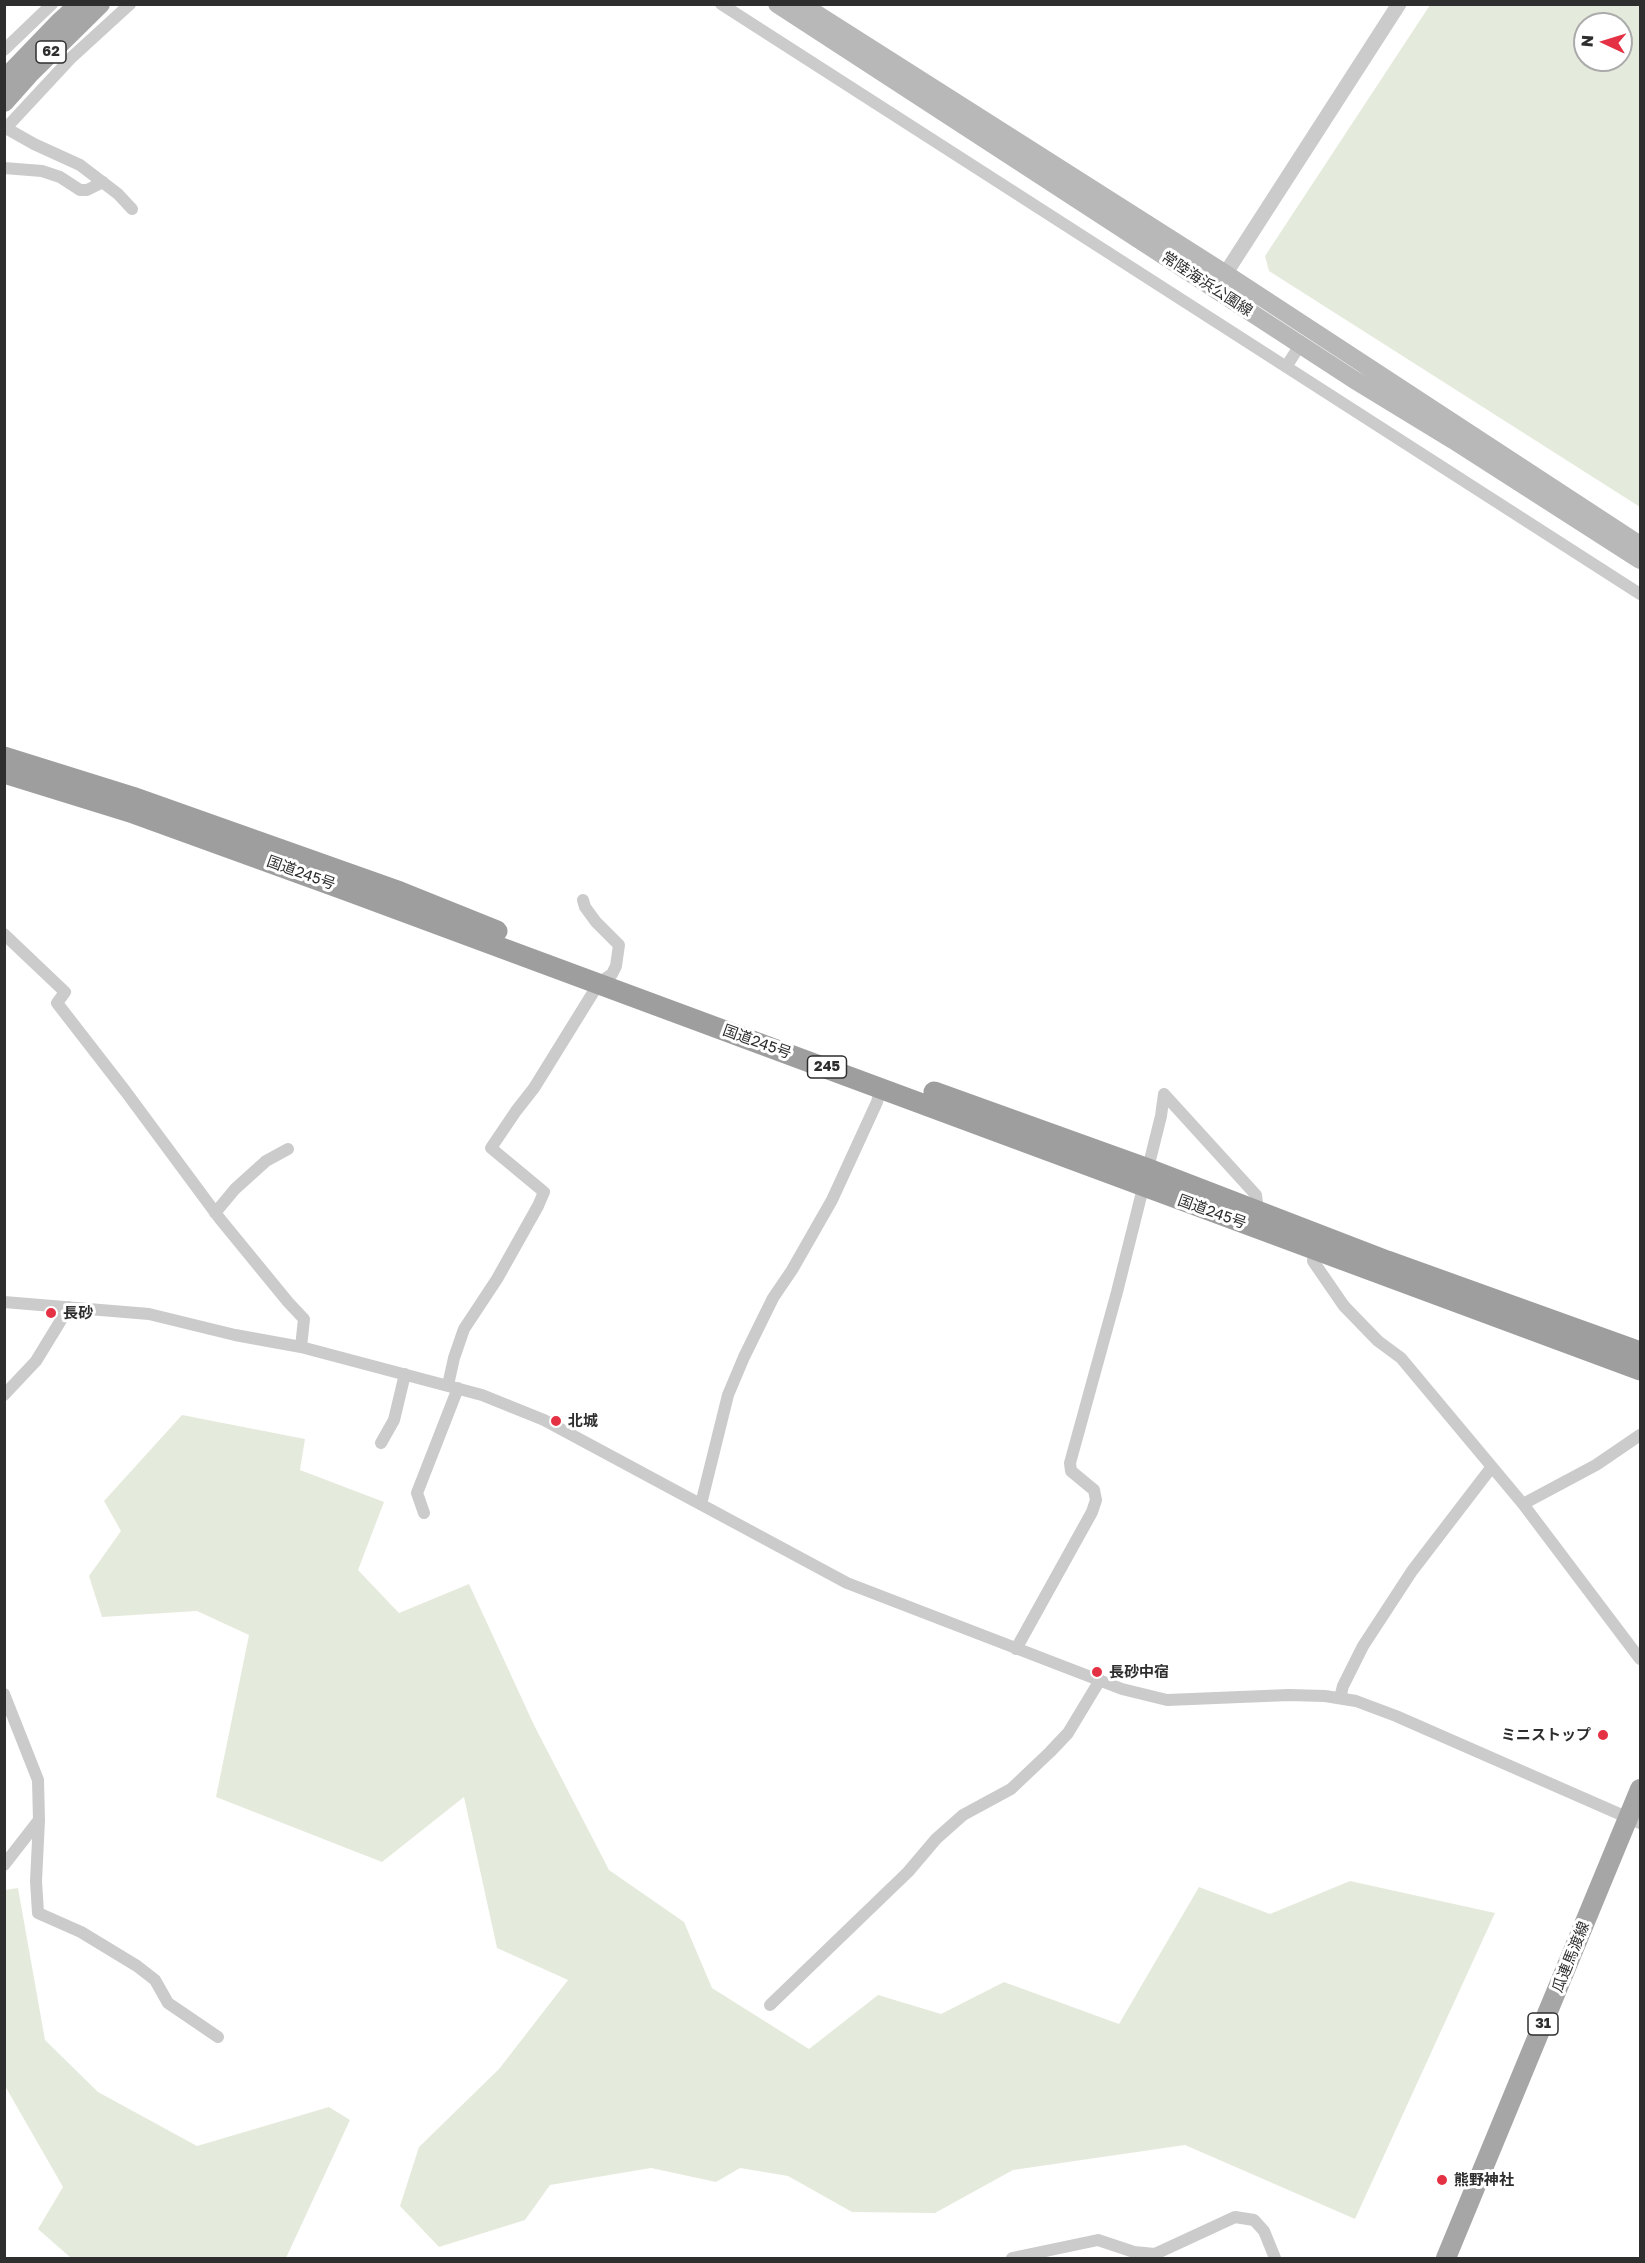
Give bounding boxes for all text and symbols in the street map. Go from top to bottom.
north arrow [1573,12,1633,72]
text: N [1577,34,1597,48]
road number: 62 [36,41,66,63]
street label: 常陸海浜公園線 [1158,248,1256,320]
street label: 国道245号 [264,852,338,894]
street label: 国道245号 [720,1021,794,1063]
road number: 245 [808,1056,846,1078]
street label: 国道245号 [1175,1191,1249,1233]
place label: 長砂 [63,1304,93,1322]
marker: 長砂 [44,1306,58,1320]
place label: 北城 [568,1412,598,1430]
marker: 北城 [549,1414,563,1428]
place label: 長砂中宿 [1109,1663,1169,1681]
marker: 長砂中宿 [1090,1665,1104,1679]
place label: ミニストップ [1501,1726,1591,1744]
marker: ミニストップ [1596,1728,1610,1742]
street label: 瓜連馬渡線 [1549,1919,1593,1995]
road number: 31 [1528,2013,1558,2035]
place label: 熊野神社 [1454,2171,1514,2189]
marker: 熊野神社 [1435,2173,1449,2187]

